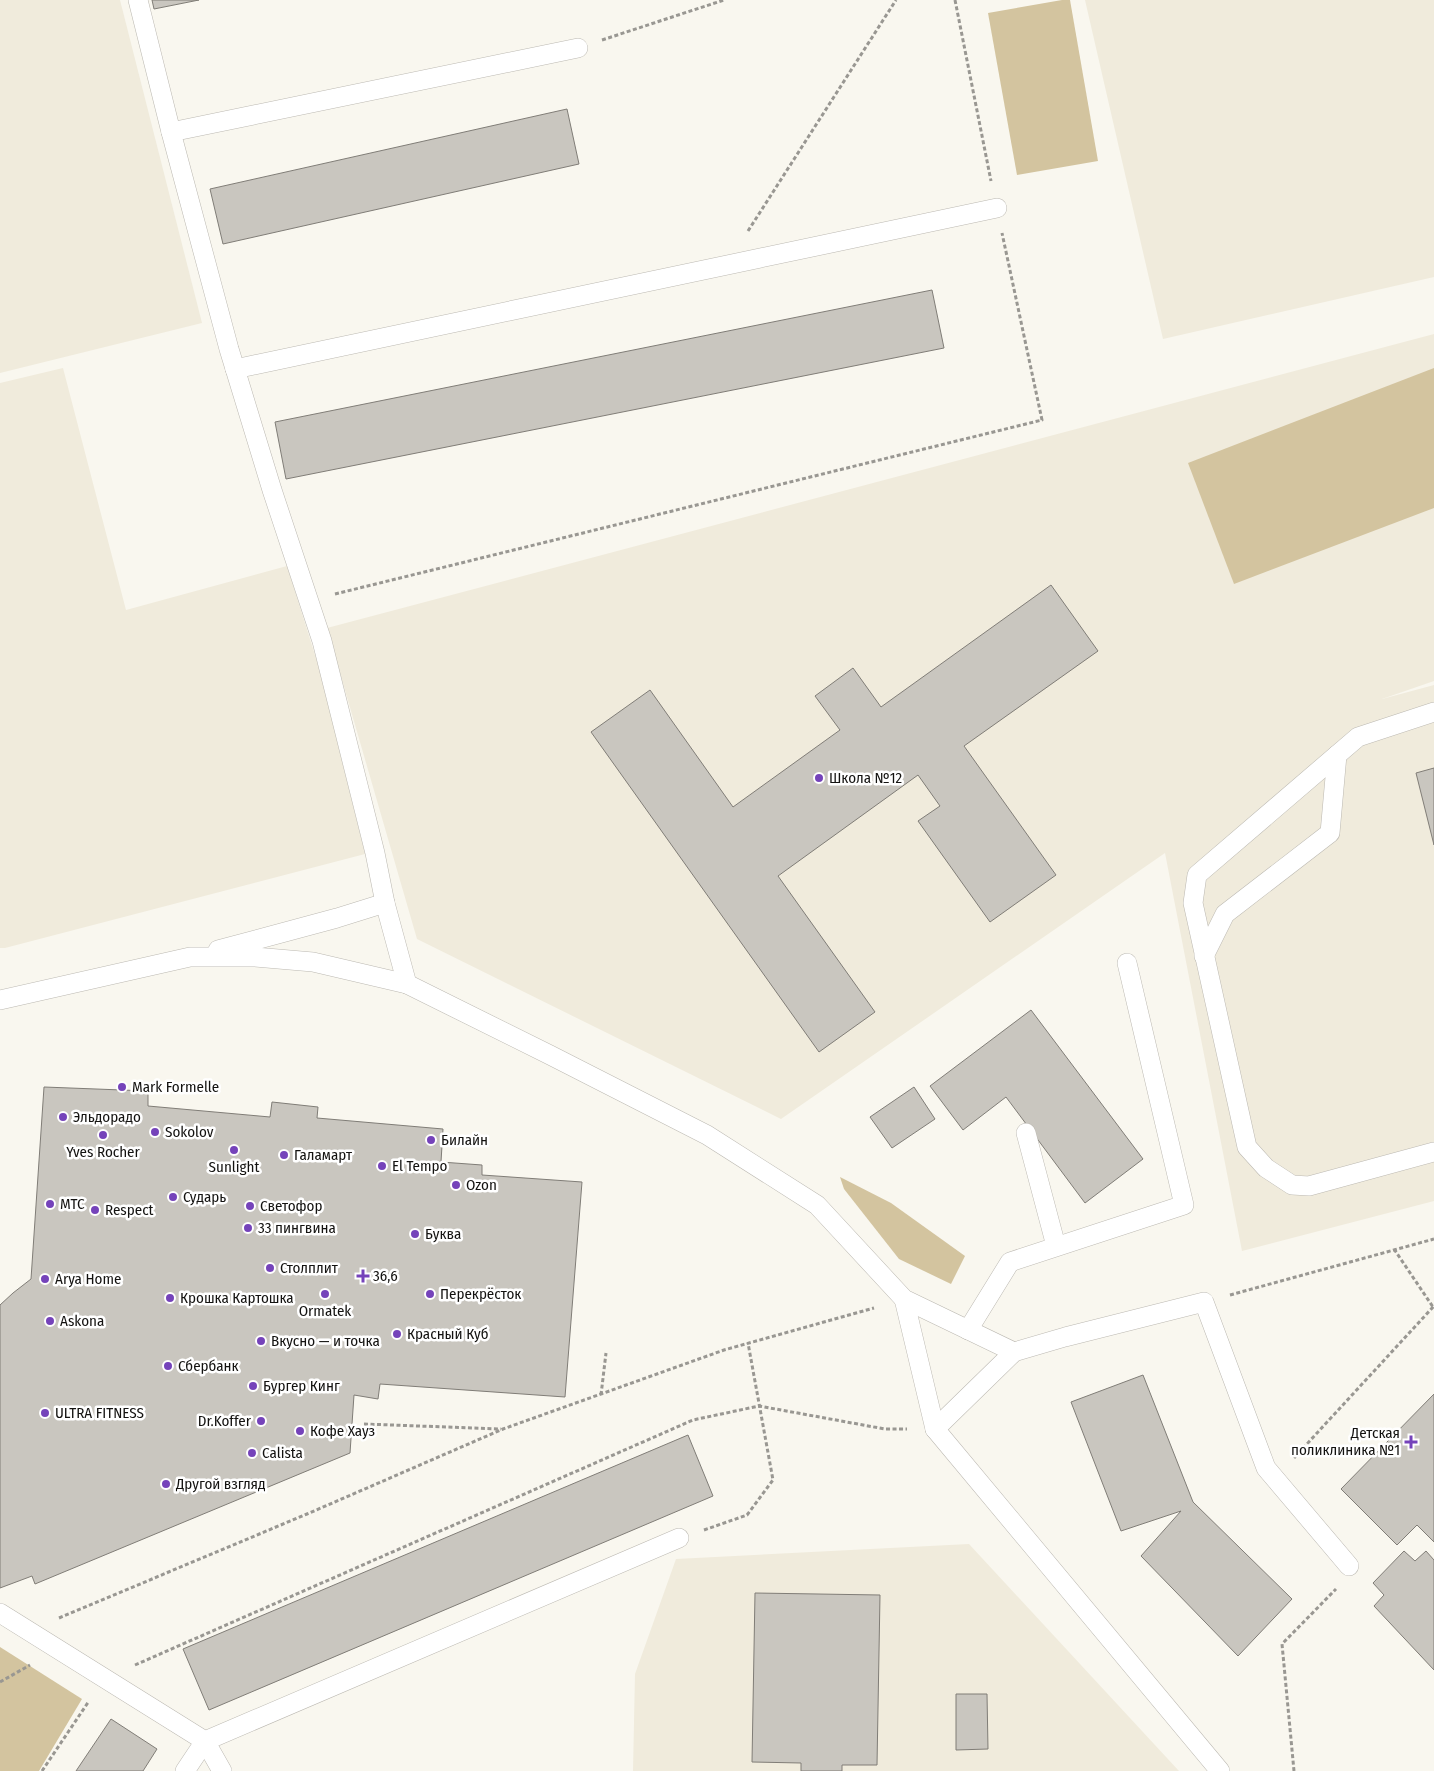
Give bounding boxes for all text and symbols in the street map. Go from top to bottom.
place label: Школа №12 [829,769,903,787]
marker: Школа №12 [813,772,825,784]
place label: Mark Formelle [132,1078,219,1096]
marker: Mark Formelle [116,1081,128,1093]
place label: Эльдорадо [73,1108,141,1126]
marker: Эльдорадо [57,1111,69,1123]
place label: Sokolov [165,1123,214,1141]
marker: Sokolov [149,1126,161,1138]
marker: Yves Rocher [97,1129,109,1141]
place label: Билайн [441,1131,488,1149]
marker: Билайн [425,1134,437,1146]
place label: Yves Rocher [66,1143,141,1161]
marker: Sunlight [228,1144,240,1156]
place label: Галамарт [294,1146,353,1164]
marker: Галамарт [278,1149,290,1161]
place label: El Tempo [392,1157,447,1175]
place label: Sunlight [209,1158,259,1176]
marker: El Tempo [376,1160,388,1172]
place label: Ozon [466,1176,497,1194]
marker: Ozon [450,1179,462,1191]
place label: Сударь [183,1188,226,1206]
marker: Сударь [167,1191,179,1203]
place label: МТС [60,1195,85,1213]
place label: Светофор [260,1197,322,1215]
marker: МТС [44,1198,56,1210]
marker: Светофор [244,1200,256,1212]
place label: Respect [105,1201,154,1219]
marker: Respect [89,1204,101,1216]
place label: 33 пингвина [258,1219,336,1237]
marker: 33 пингвина [242,1222,254,1234]
place label: Буква [425,1225,461,1243]
marker: Буква [409,1228,421,1240]
place label: Столплит [280,1259,339,1277]
marker: Столплит [264,1262,276,1274]
place label: 36,6 [373,1267,398,1285]
place label: Arya Home [55,1270,121,1288]
marker: 36,6 [357,1270,369,1282]
marker: Arya Home [39,1273,51,1285]
place label: Перекрёсток [440,1285,521,1303]
marker: Ormatek [319,1288,331,1300]
marker: Перекрёсток [424,1288,436,1300]
place label: Крошка Картошка [180,1289,294,1307]
marker: Крошка Картошка [164,1292,176,1304]
place label: Ormatek [299,1302,351,1320]
place label: Askona [60,1312,104,1330]
marker: Askona [44,1315,56,1327]
place label: Красный Куб [407,1325,489,1343]
marker: Красный Куб [391,1328,403,1340]
place label: Вкусно — и точка [271,1332,380,1350]
marker: Вкусно — и точка [255,1335,267,1347]
place label: Сбербанк [178,1357,239,1375]
marker: Сбербанк [162,1360,174,1372]
place label: Бургер Кинг [263,1377,340,1395]
marker: Бургер Кинг [247,1380,259,1392]
place label: ULTRA FITNESS [55,1404,144,1422]
marker: ULTRA FITNESS [39,1407,51,1419]
place label: Dr.Koffer [198,1412,252,1430]
marker: Dr.Koffer [255,1415,267,1427]
place label: Кофе Хауз [310,1422,375,1440]
place label: Детская поликлиника №1 [1291,1424,1400,1459]
marker: Кофе Хауз [294,1425,306,1437]
marker: Детская поликлиника №1 [1404,1435,1418,1449]
place label: Calista [262,1444,303,1462]
marker: Calista [246,1447,258,1459]
place label: Другой взгляд [175,1475,266,1493]
marker: Другой взгляд [160,1478,172,1490]

